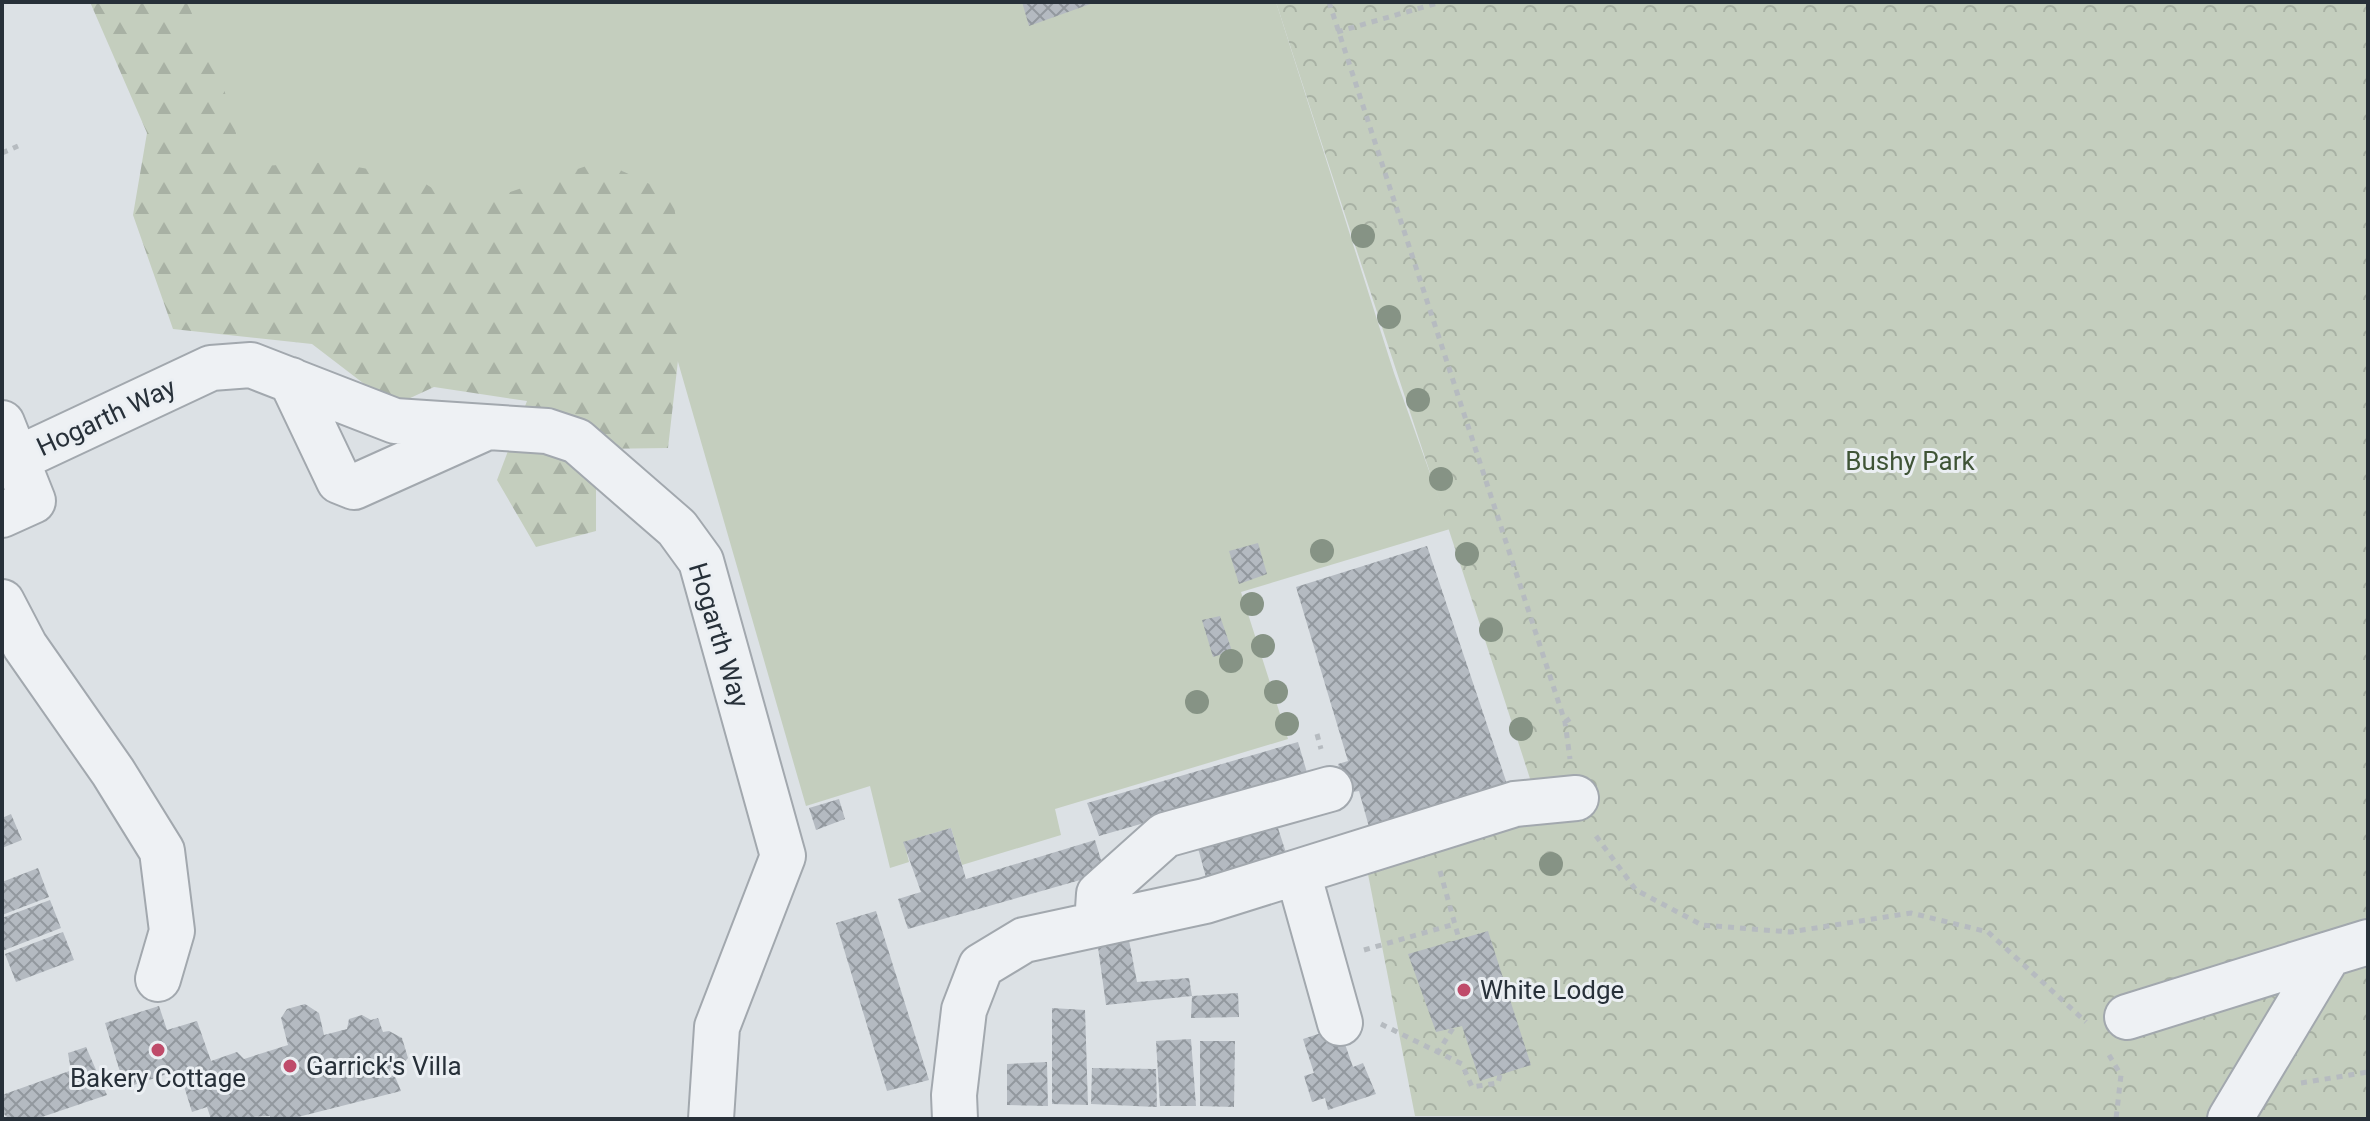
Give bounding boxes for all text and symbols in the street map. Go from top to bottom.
street label: Hogarth Way [32,372,180,462]
park label: Bushy Park [1845,446,1976,476]
street label: Hogarth Way [683,559,755,711]
place label: White Lodge [1480,975,1624,1005]
marker: White Lodge [1455,981,1473,999]
marker: Bakery Cottage [149,1041,167,1059]
place label: Garrick's Villa [306,1051,462,1081]
marker: Garrick's Villa [281,1057,299,1075]
place label: Bakery Cottage [70,1063,246,1093]

